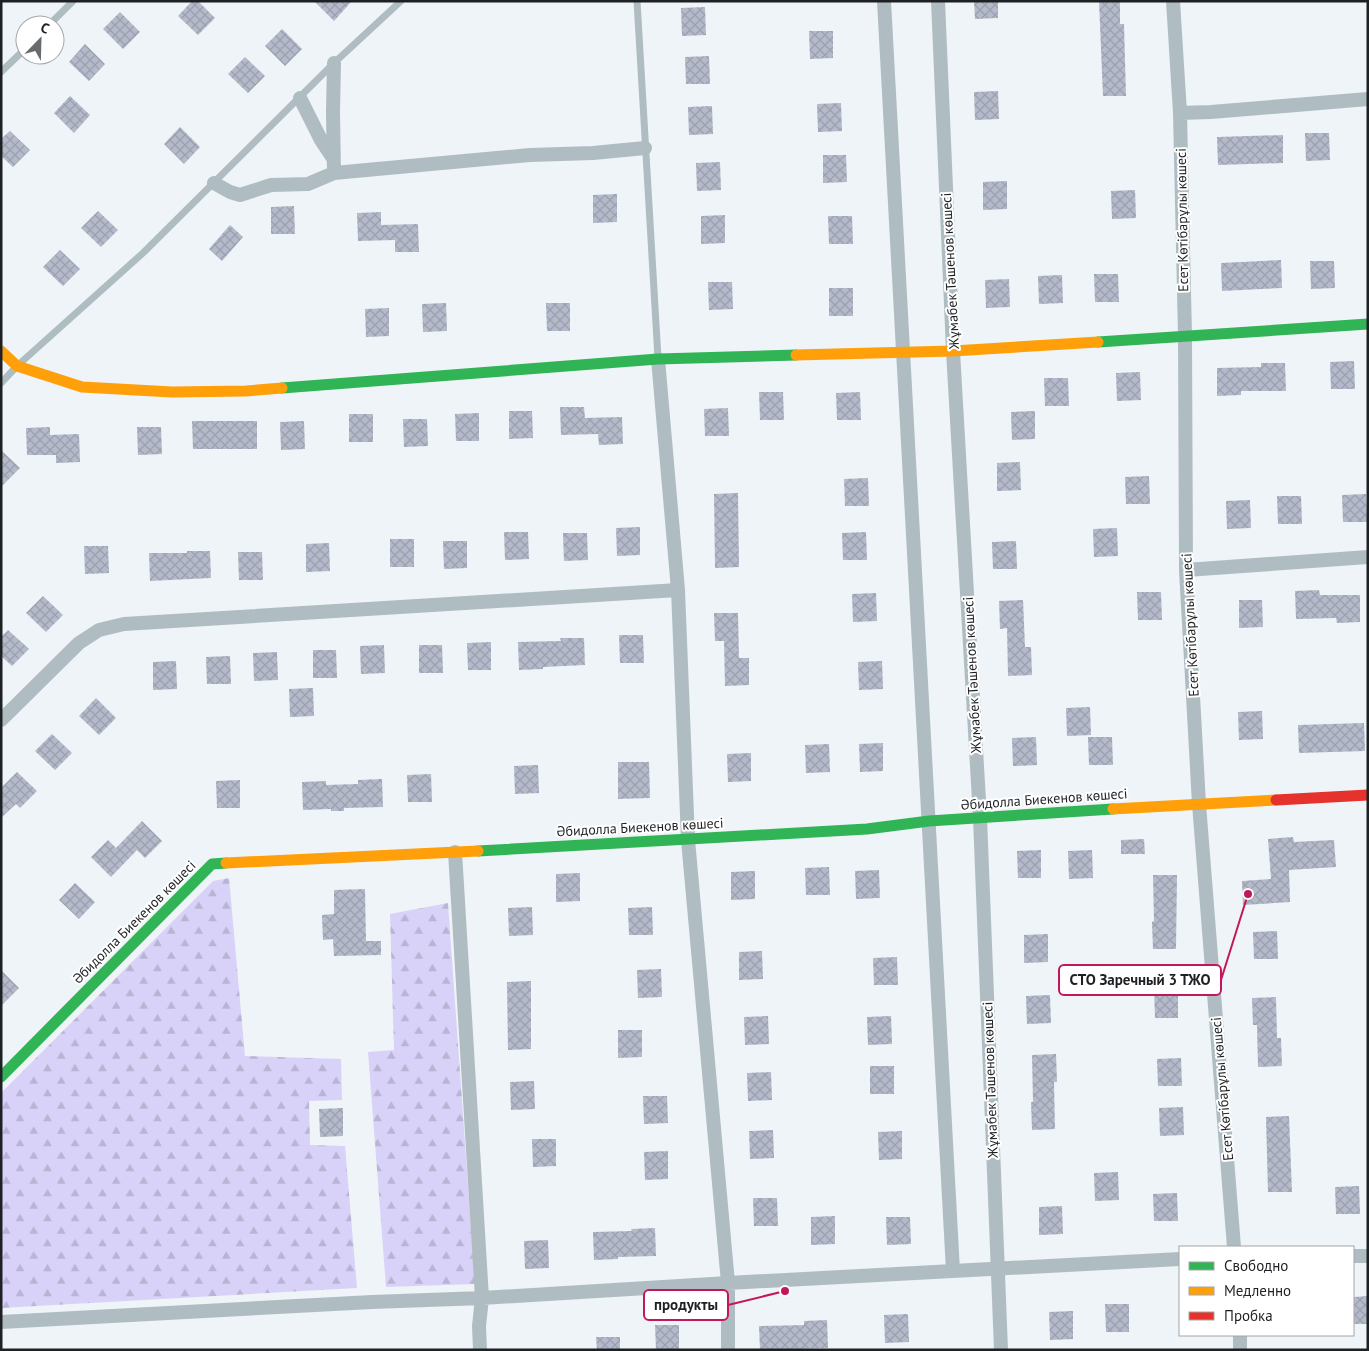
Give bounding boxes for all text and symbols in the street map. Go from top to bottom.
north arrow [15,15,65,65]
text: С [38,18,52,38]
street label: Есет Көтібарұлы көшесі [1172,148,1192,292]
street label: Жұмабек Тәшенов көшесі [937,192,963,351]
street label: Есет Көтібарұлы көшесі [1177,553,1203,697]
street label: Жұмабек Тәшенов көшесі [959,596,985,755]
street label: Әбидолла Биекенов көшесі [960,784,1128,814]
street label: Әбидолла Биекенов көшесі [556,814,724,840]
street label: Әбидолла Биекенов көшесі [69,857,199,987]
callout: СТО Заречный 3 ТЖО [1059,965,1221,995]
text: СТО Заречный 3 ТЖО [1070,970,1211,989]
street label: Жұмабек Тәшенов көшесі [978,1001,1002,1160]
street label: Есет Көтібарұлы көшесі [1207,1017,1237,1161]
legend [1179,1246,1354,1336]
text: Свободно [1224,1256,1288,1275]
text: Медленно [1224,1281,1291,1300]
callout: продукты [644,1290,728,1320]
text: продукты [654,1295,718,1314]
text: Пробка [1224,1306,1273,1325]

